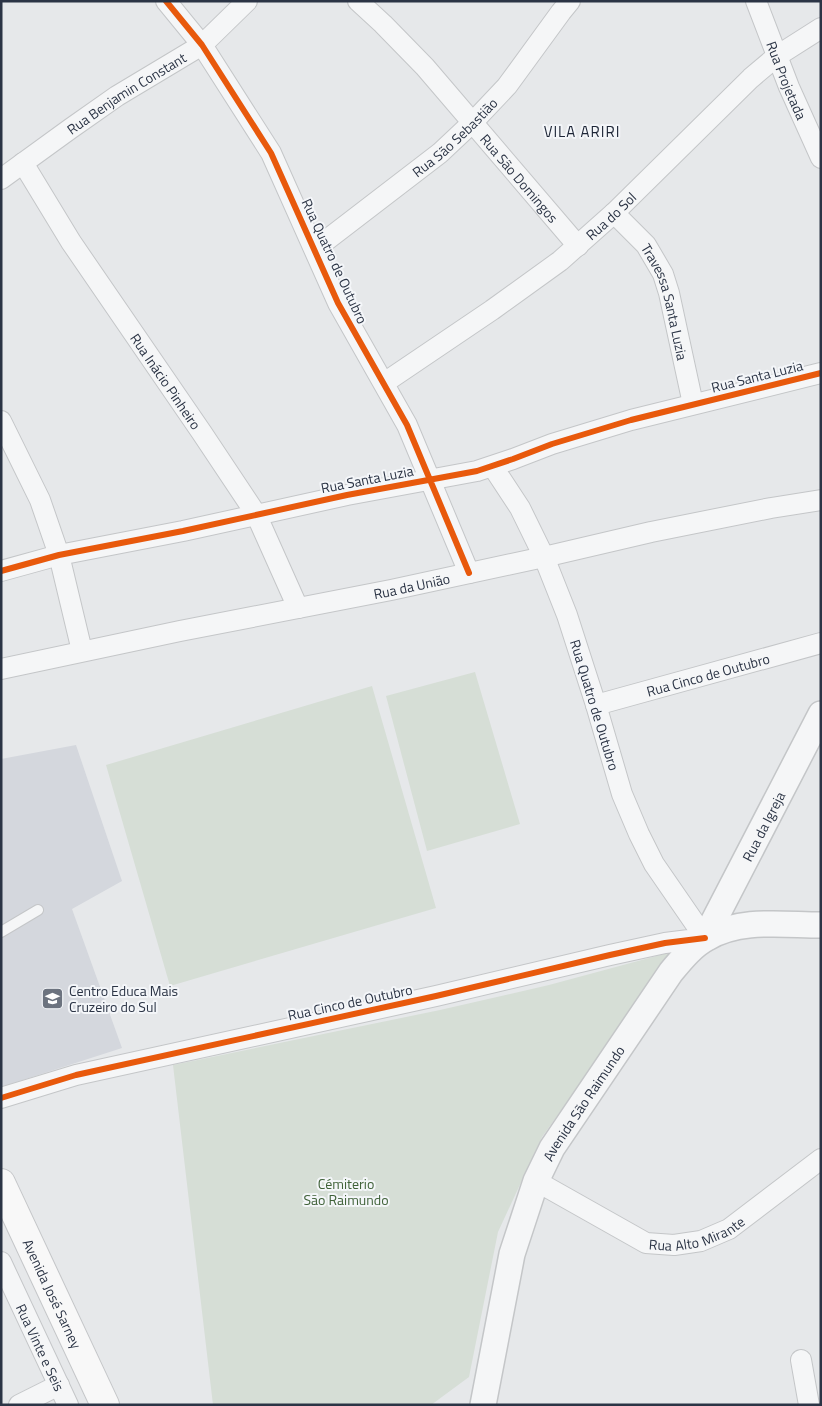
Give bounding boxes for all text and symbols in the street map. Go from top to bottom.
street label: Rua Projetada [762,38,813,123]
street label: Rua Benjamin Constant [62,47,190,139]
street label: Rua São Sebastião [407,92,502,182]
district label: VILA ARIRI [544,120,620,143]
street label: Rua São Domingos [476,129,564,227]
street label: Rua do Sol [580,187,640,244]
street label: Rua Quatro de Outubro [297,195,373,327]
street label: Travessa Santa Luzia [637,239,694,362]
street label: Rua Inácio Pinheiro [126,329,207,433]
street label: Rua Santa Luzia [709,354,805,398]
street label: Rua Santa Luzia [319,460,415,498]
street label: Rua da União [372,567,452,604]
street label: Rua Quatro de Outubro [565,637,625,773]
street label: Rua Cinco de Outubro [644,647,772,701]
street label: Rua da Igreja [736,788,790,865]
street label: Rua Cinco de Outubro [286,979,414,1025]
place label: Centro Educa Mais Cruzeiro do Sul [69,980,178,1017]
school or university icon: Centro Educa Mais Cruzeiro do Sul [41,986,65,1010]
street label: Avenida São Raimundo [537,1041,629,1164]
park label: Cémiterio São Raimundo [303,1173,389,1210]
street label: Rua Alto Mirante [648,1211,749,1256]
street label: Avenida José Sarney [18,1235,88,1352]
street label: Rua Vinte e Seis [11,1300,70,1394]

